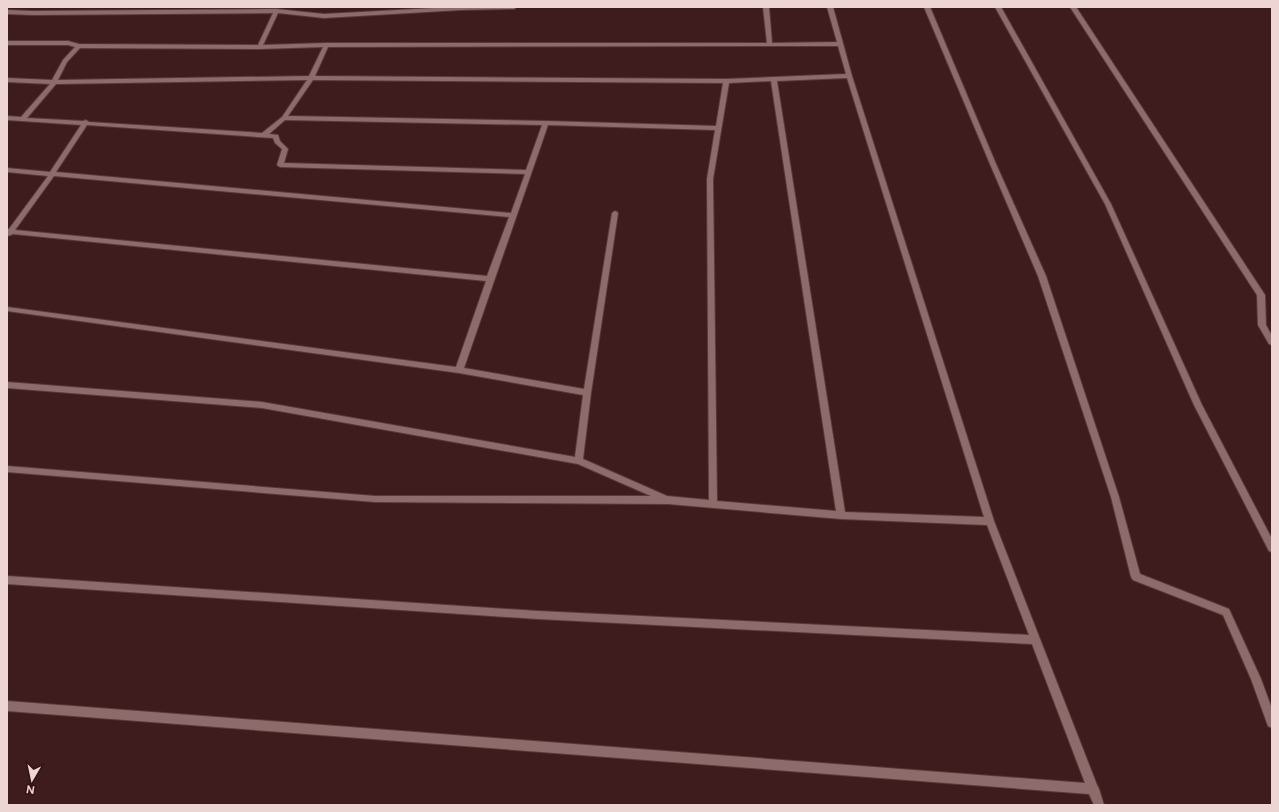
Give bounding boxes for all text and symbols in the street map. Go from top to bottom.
north arrow [12,760,52,800]
text: N [25,782,36,796]

